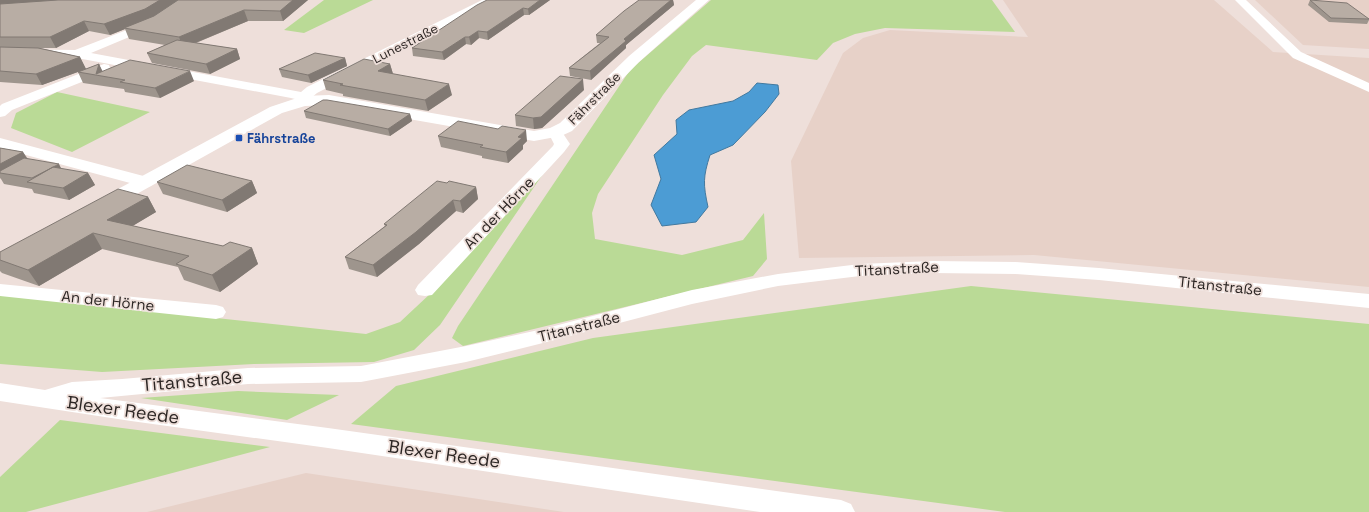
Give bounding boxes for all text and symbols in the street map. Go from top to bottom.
street label: Lunestraße [370,20,441,67]
street label: Fährstraße [564,68,624,128]
place label: Fährstraße [247,130,315,147]
marker: Fährstraße [234,133,244,143]
street label: An der Hörne [459,172,538,253]
street label: Titanstraße [855,257,940,280]
street label: Titanstraße [1177,272,1263,299]
street label: An der Hörne [61,286,156,315]
street label: Titanstraße [536,307,622,346]
street label: Titanstraße [141,365,243,396]
street label: Blexer Reede [65,390,181,429]
street label: Blexer Reede [386,434,502,473]

